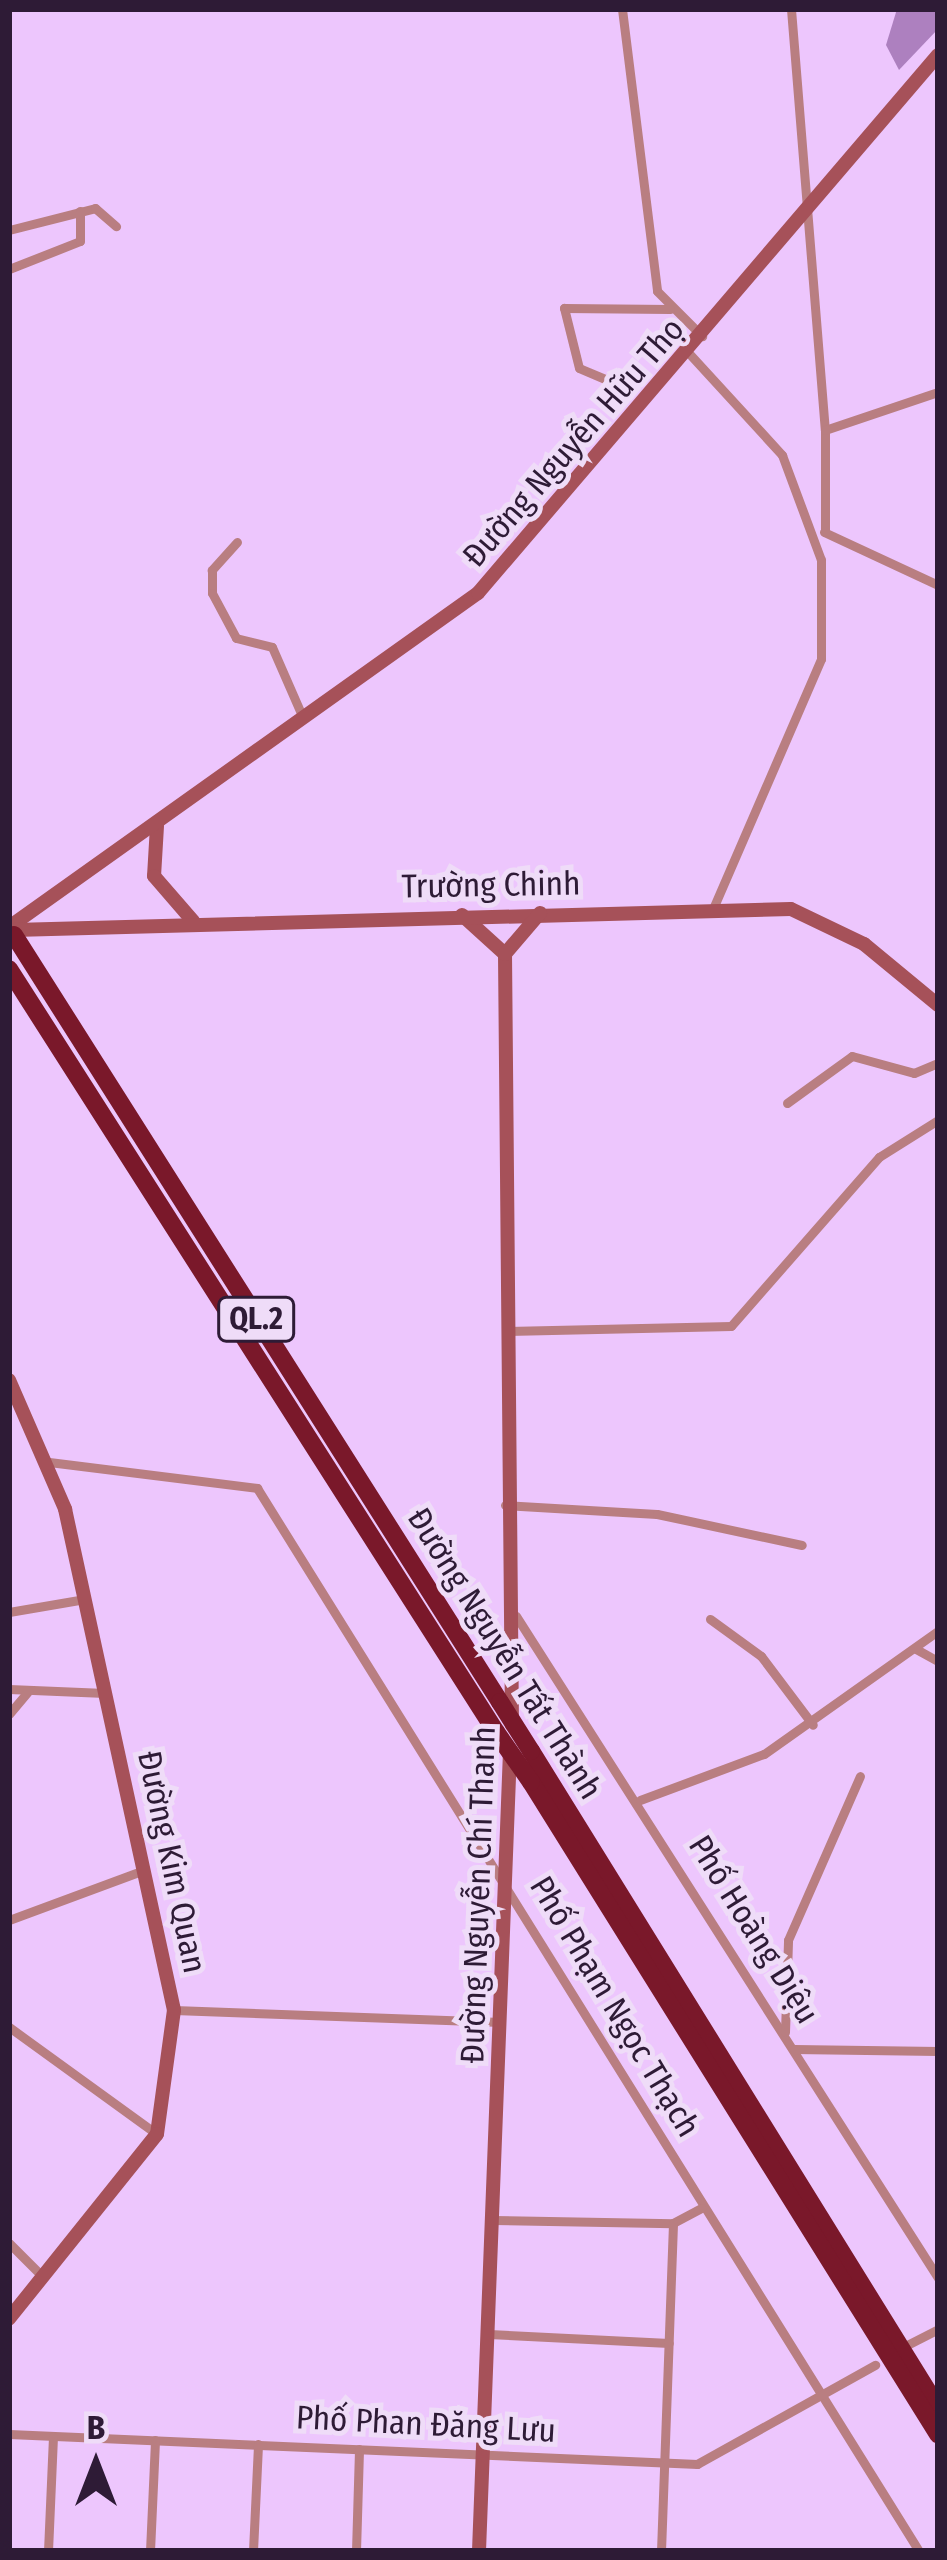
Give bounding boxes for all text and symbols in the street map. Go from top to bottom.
street label: Đường Nguyễn Hữu Thọ [455,310,693,576]
street label: Trường Chinh [401,865,581,907]
road number: QL.2 [217,1295,295,1343]
street label: Đường Nguyễn Tất Thành [398,1501,610,1807]
street label: Đường Nguyễn Chí Thanh [453,1726,505,2064]
street label: Đường Kim Quan [128,1747,214,1977]
street label: Phố Hoàng Diệu [679,1829,827,2031]
street label: Phố Phạm Ngọc Thạch [521,1870,707,2144]
street label: Phố Phan Đăng Lưu [295,2398,557,2452]
north arrow [36,2404,156,2524]
text: B [87,2408,105,2448]

